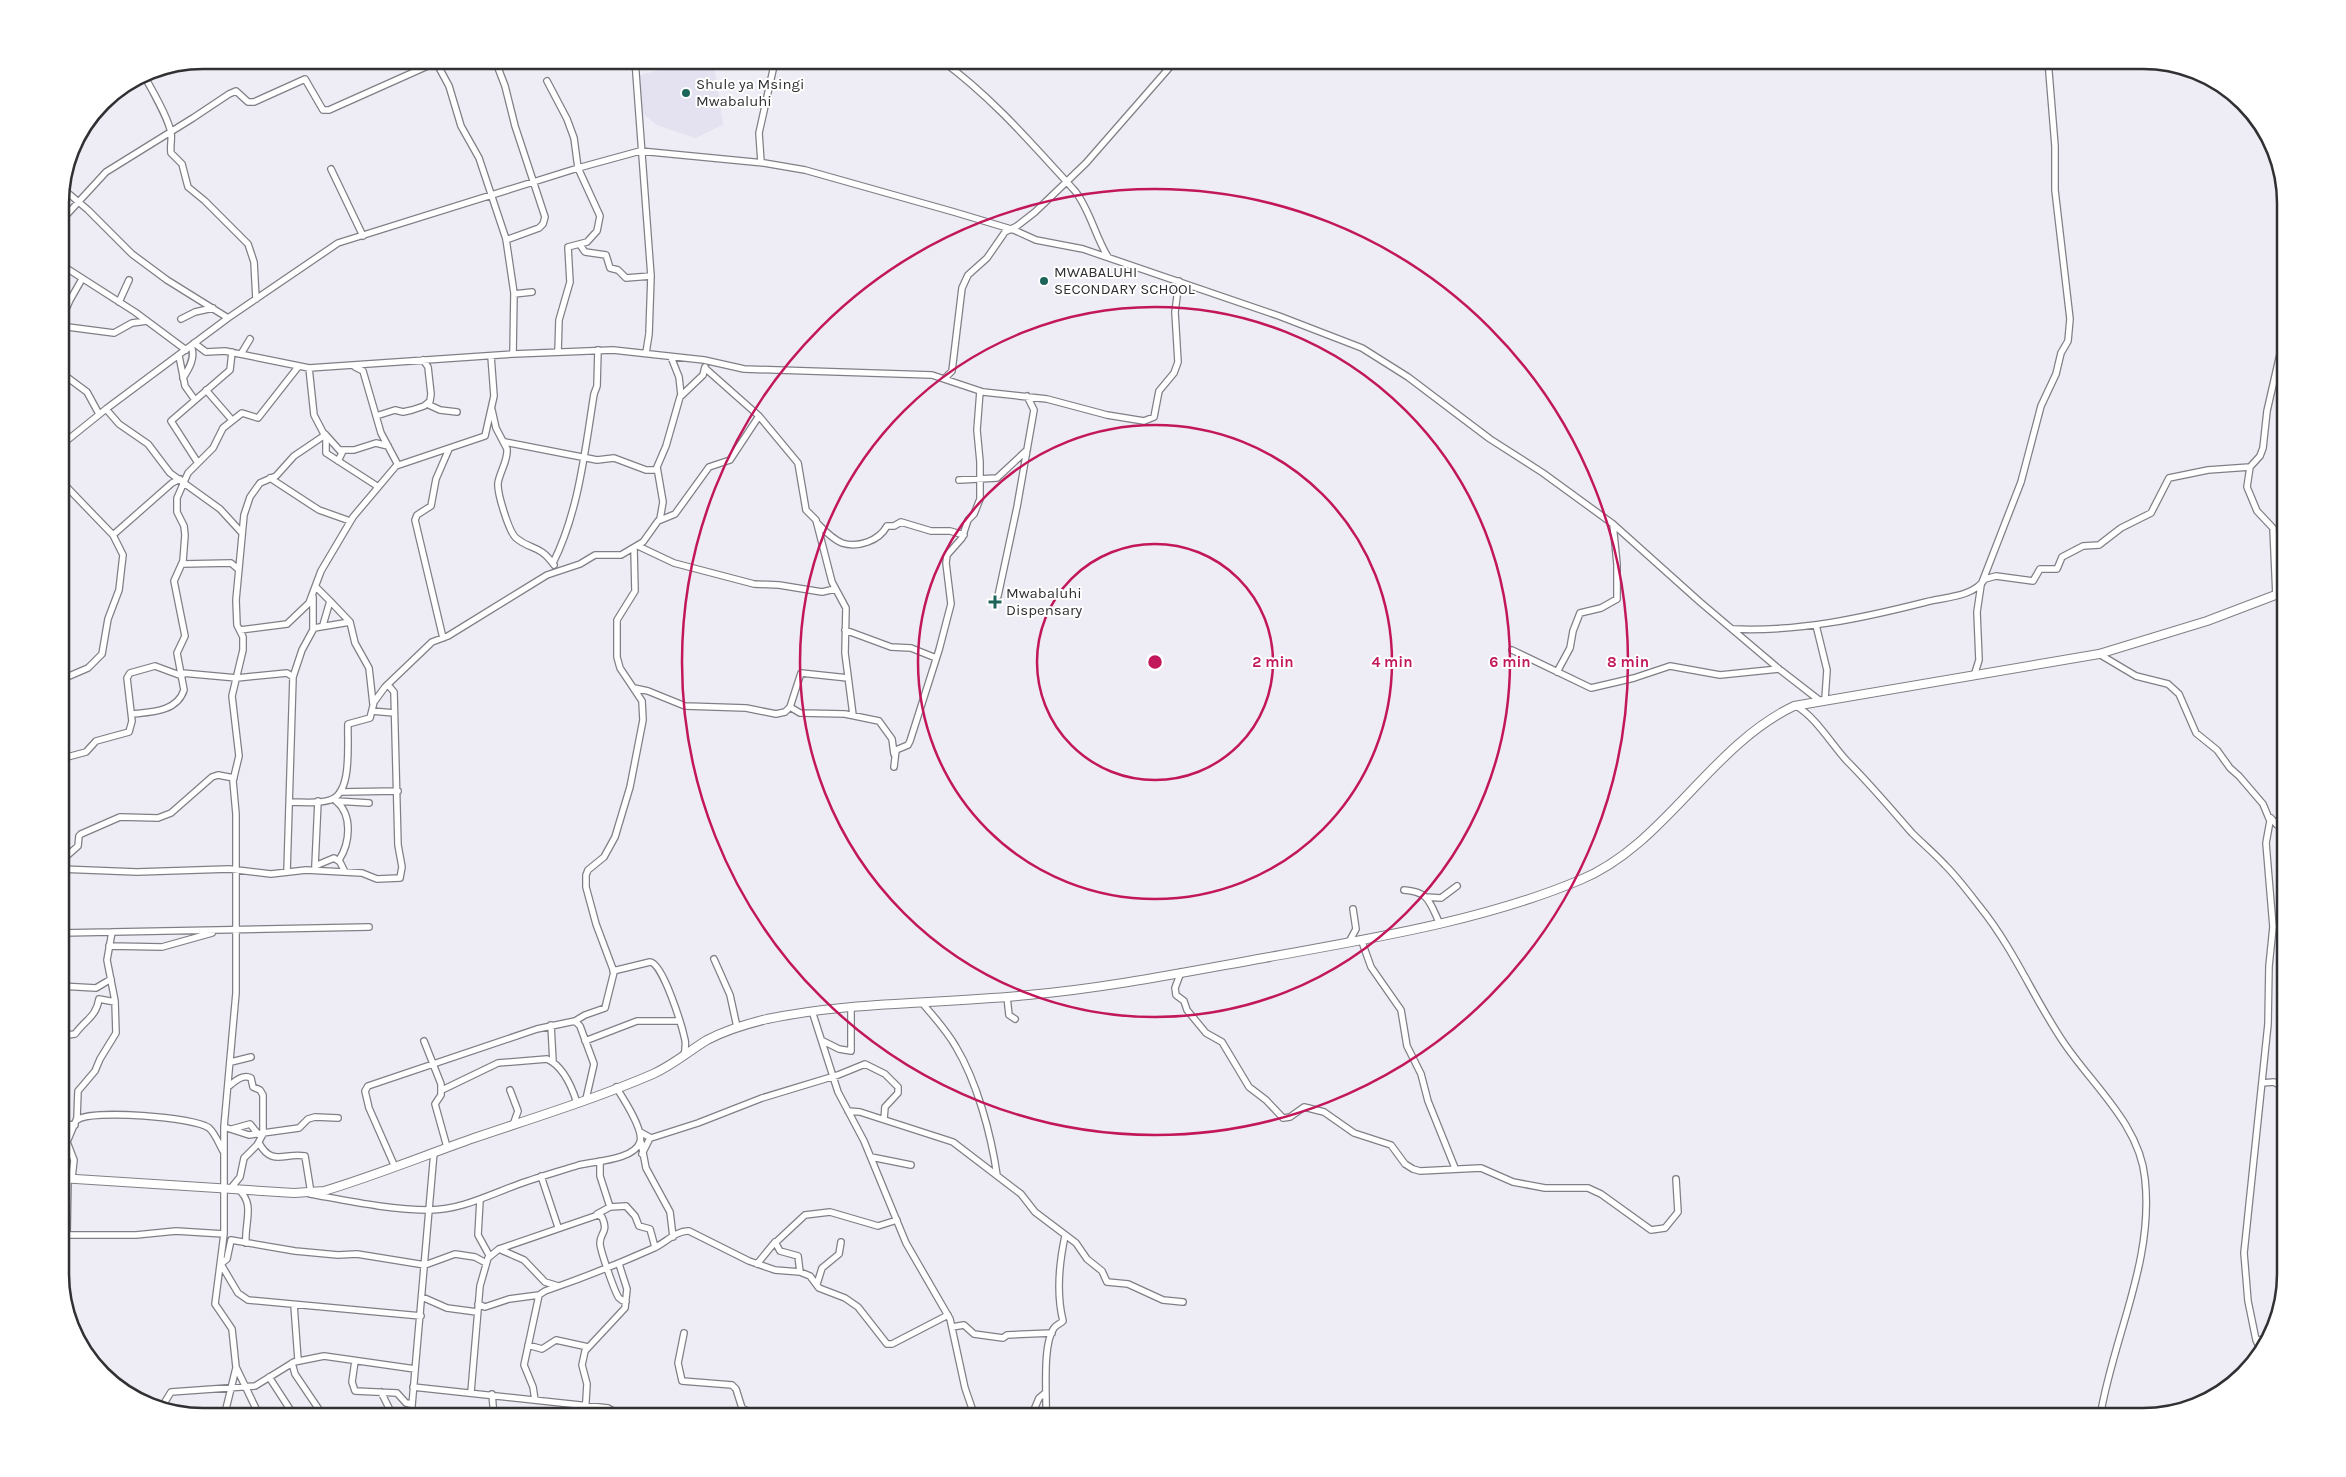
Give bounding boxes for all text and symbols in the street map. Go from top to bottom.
place label: Shule ya Msingi Mwabaluhi [696,75,805,110]
marker: Shule ya Msingi Mwabaluhi [680,87,692,99]
place label: MWABALUHI SECONDARY SCHOOL [1054,263,1195,298]
marker: MWABALUHI SECONDARY SCHOOL [1038,275,1050,287]
place label: Mwabaluhi Dispensary [1006,584,1082,619]
marker: Mwabaluhi Dispensary [988,595,1002,609]
centre of rings [1146,653,1164,671]
text: 2 min [1252,653,1294,671]
text: 4 min [1371,653,1413,671]
text: 6 min [1489,653,1531,671]
text: 8 min [1607,653,1649,671]

